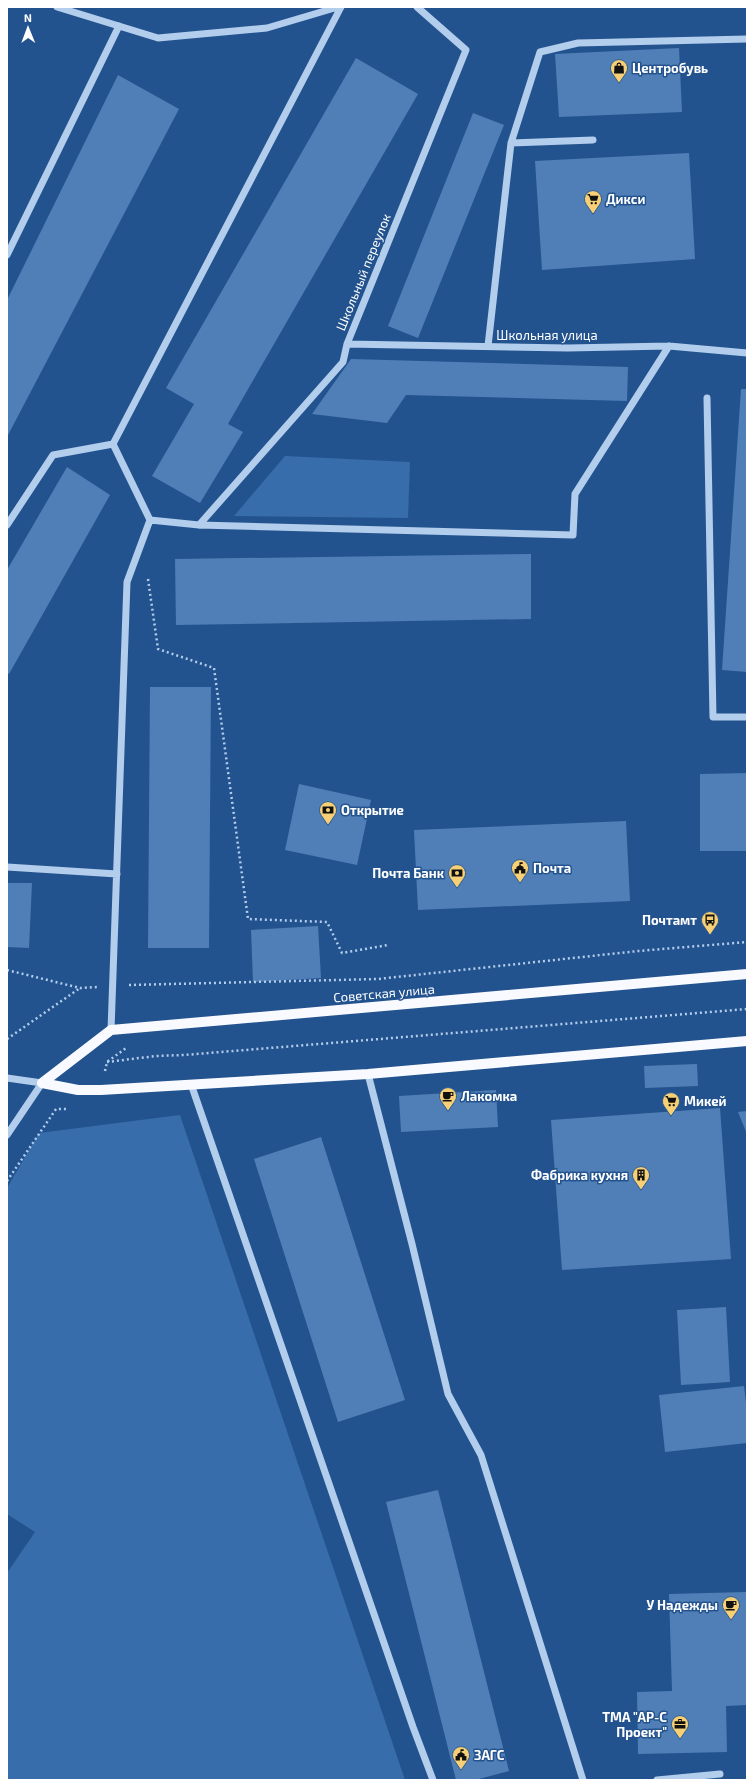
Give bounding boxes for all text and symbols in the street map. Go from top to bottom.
north arrow [8,8,48,48]
text: N [24,11,32,24]
shop icon: Центробувь [609,58,629,83]
place label: Центробувь [632,60,708,76]
supermarket icon: Дикси [583,189,603,214]
place label: Дикси [606,191,645,207]
street label: Школьный переулок [332,211,394,333]
street label: Школьная улица [496,327,598,343]
bank icon: Открытие [318,800,338,825]
place label: Открытие [341,802,404,818]
public building icon: Почта [510,858,530,883]
place label: Почта [533,860,571,876]
bank icon: Почта Банк [447,863,467,888]
place label: Почта Банк [372,865,445,881]
bus stop icon: Почтамт [700,910,720,935]
place label: Почтамт [642,912,697,928]
street label: Советская улица [333,981,435,1005]
cafe icon: Лакомка [438,1086,458,1111]
place label: Лакомка [461,1088,517,1104]
supermarket icon: Микей [661,1091,681,1116]
place label: Микей [684,1093,727,1109]
building icon: Фабрика кухня [631,1165,651,1190]
place label: Фабрика кухня [531,1167,628,1183]
cafe icon: У Надежды [721,1595,741,1620]
place label: У Надежды [646,1597,718,1613]
place label: ТМА "АР-С Проект" [602,1709,667,1740]
office icon: ТМА "АР-С Проект" [670,1714,690,1739]
public building icon: ЗАГС [451,1745,471,1770]
place label: ЗАГС [474,1747,505,1763]

